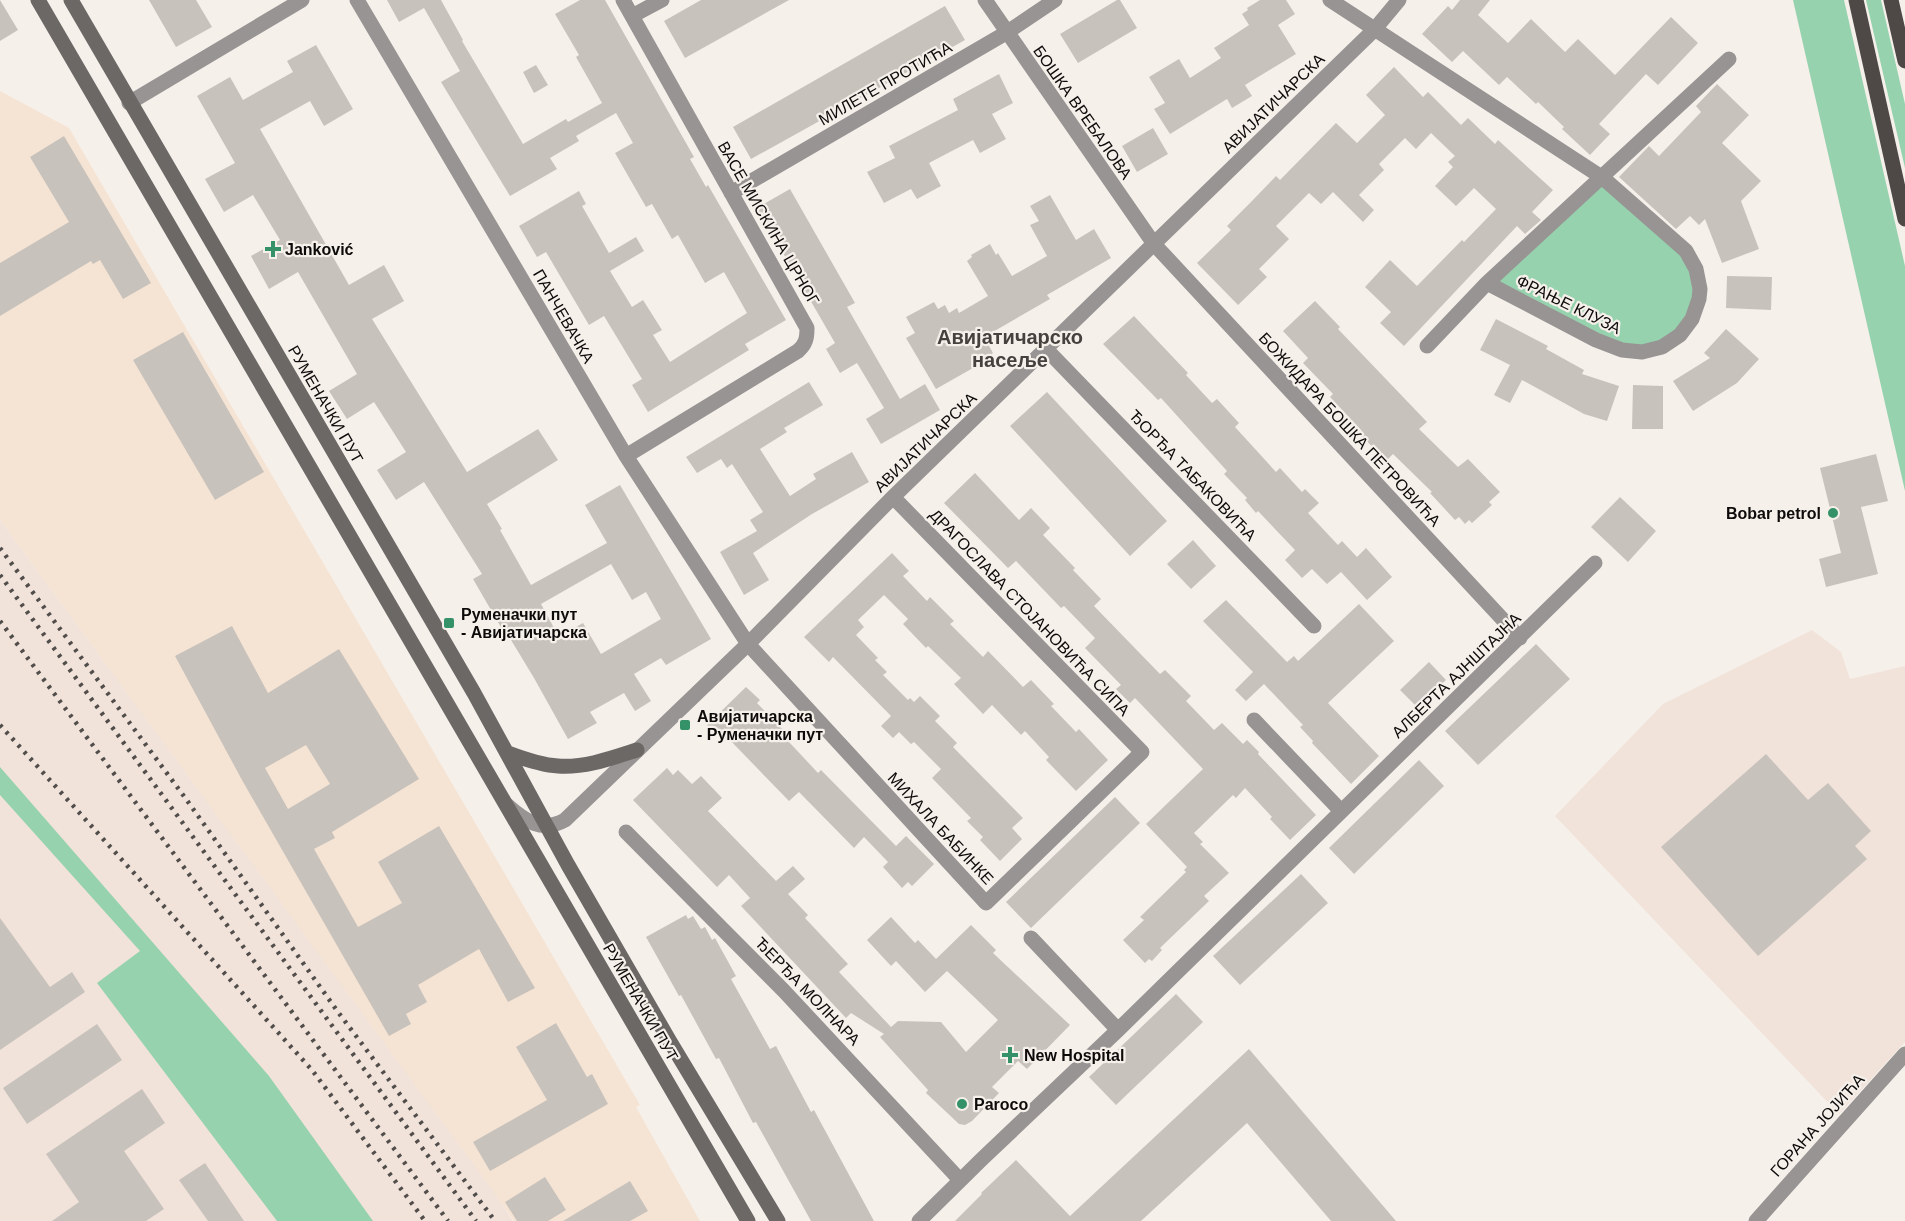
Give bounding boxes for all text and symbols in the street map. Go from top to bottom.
street label: МИЛЕТЕ ПРОТИЋА [816,38,955,128]
street label: БОШКА ВРЕБАЛОВА [1030,42,1135,182]
street label: АВИЈАТИЧАРСКА [1219,50,1328,156]
street label: ВАСЕ МИСКИНА ЦРНОГ [715,138,823,308]
place label: Janković [285,241,354,258]
marker: Janković [266,242,280,256]
street label: ПАНЧЕВАЧКА [530,266,597,366]
street label: ФРАЊЕ КЛУЗА [1514,272,1624,337]
district label: Авијатичарско насеље [937,326,1083,371]
street label: БОЖИДАРА БОШКА ПЕТРОВИЋА [1255,329,1444,530]
street label: РУМЕНАЧКИ ПУТ [285,342,366,466]
street label: АВИЈАТИЧАРСКА [871,389,980,495]
street label: ЂОРЂА ТАБАКОВИЋА [1126,407,1260,544]
place label: Bobar petrol [1726,505,1821,522]
street label: ДРАГОСЛАВА СТОЈАНОВИЋА СИПА [926,506,1133,719]
marker: Bobar petrol [1826,506,1840,520]
place label: Руменачки пут - Авијатичарска [461,606,587,641]
street label: АЛБЕРТА АЈНШТАЈНА [1389,609,1524,741]
marker: Руменачки пут - Авијатичарска [442,616,456,630]
place label: Авијатичарска - Руменачки пут [697,708,823,743]
marker: Авијатичарска - Руменачки пут [678,718,692,732]
street label: МИХАЛА БАБИНКЕ [884,769,997,888]
street label: ЂЕРЂА МОЛНАРА [752,934,864,1049]
street label: РУМЕНАЧКИ ПУТ [600,940,681,1064]
marker: New Hospital [1001,1046,1019,1064]
place label: New Hospital [1024,1047,1124,1064]
street label: ГОРАНА ЈОЈИЋА [1767,1071,1868,1180]
place label: Paroco [974,1096,1028,1113]
marker: Paroco [955,1097,969,1111]

